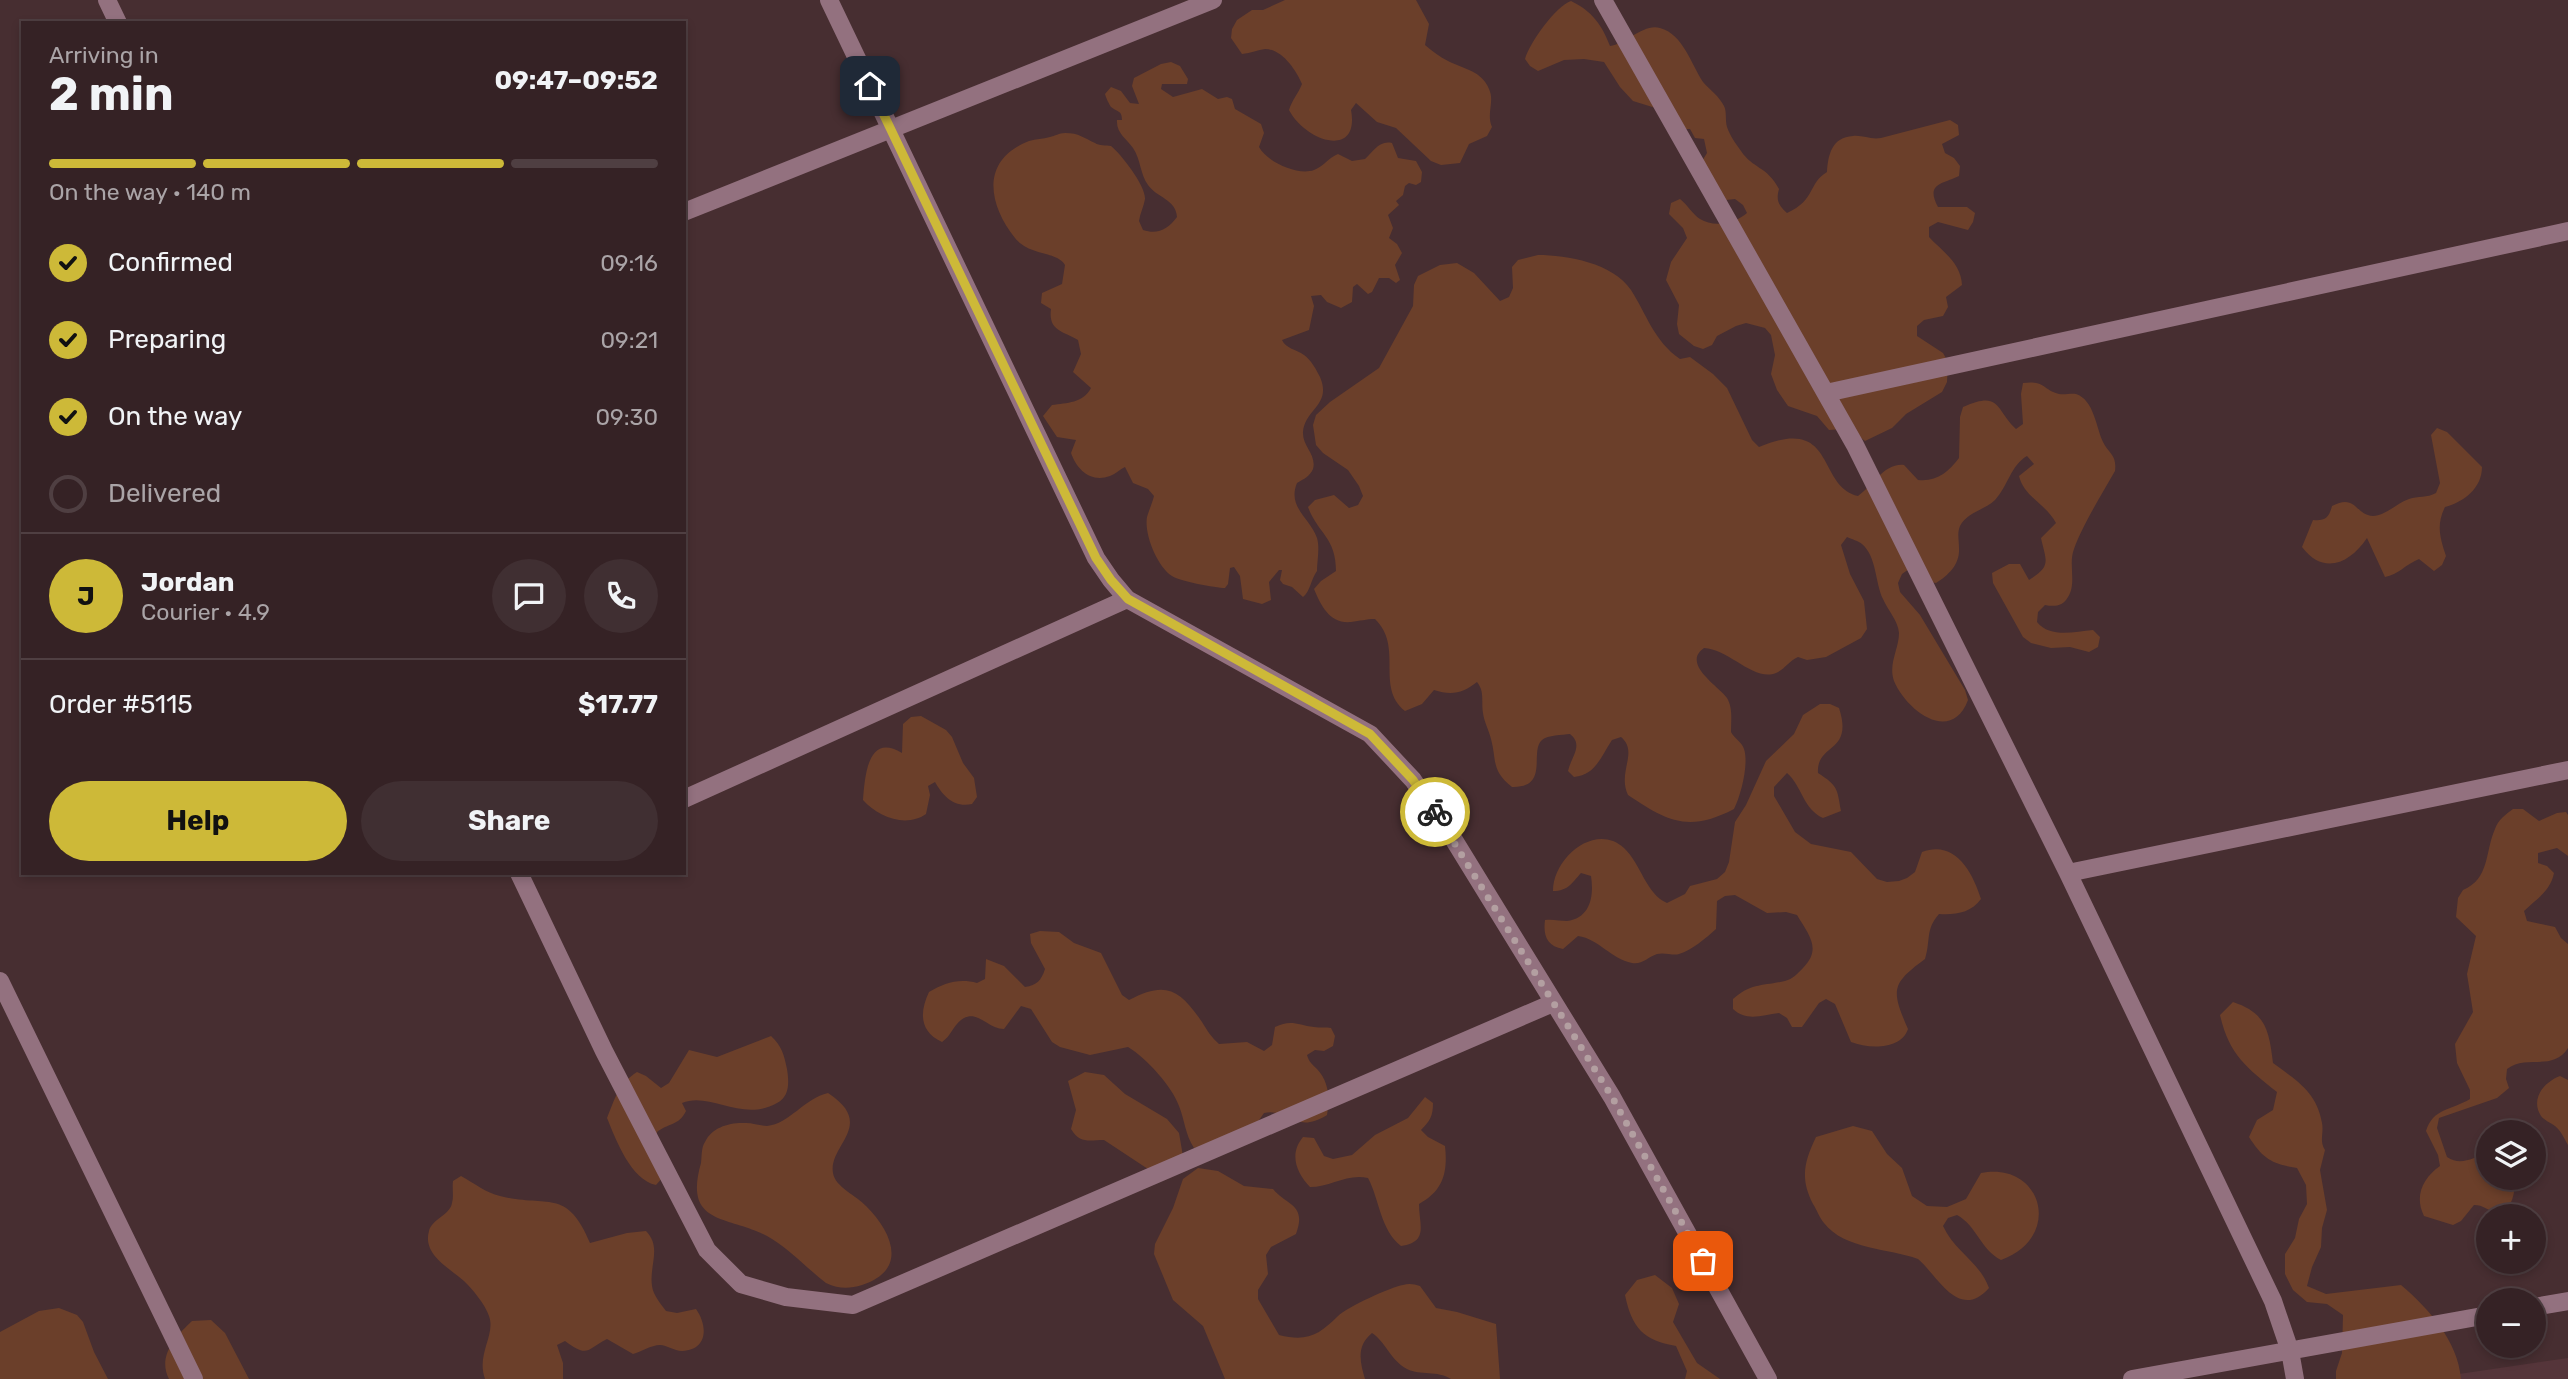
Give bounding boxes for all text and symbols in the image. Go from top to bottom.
text: Arriving in [49,41,159,69]
pin [840,56,900,116]
text: 09:47–09:52 [494,65,658,96]
text: 2 min [49,67,174,122]
icon: home [851,67,889,105]
text: On the way · 140 m [49,178,251,206]
icon: check [49,244,87,282]
text: Confirmed [108,247,233,278]
text: 09:16 [600,249,658,277]
icon: check [49,321,87,359]
text: Preparing [108,324,226,355]
text: 09:21 [601,326,658,354]
icon: check [49,398,87,436]
text: On the way [108,401,242,432]
text: 09:30 [595,403,658,431]
text: Delivered [108,478,221,509]
button: chat [492,559,566,633]
button: phone [584,559,658,633]
text: Jordan [141,567,234,598]
text: J [77,581,95,612]
text: Courier · 4.9 [141,598,270,626]
text: Order #5115 [49,689,193,720]
text: $17.77 [578,689,658,720]
courier [1400,777,1470,847]
button: Help [49,781,347,861]
button: Share [361,781,658,861]
icon: bike [1416,793,1454,831]
map controls [2476,1120,2546,1358]
button: layers [2476,1120,2546,1190]
button: + [2476,1204,2546,1274]
pin [1673,1231,1733,1291]
icon: bag [1684,1242,1722,1280]
button: − [2476,1288,2546,1358]

